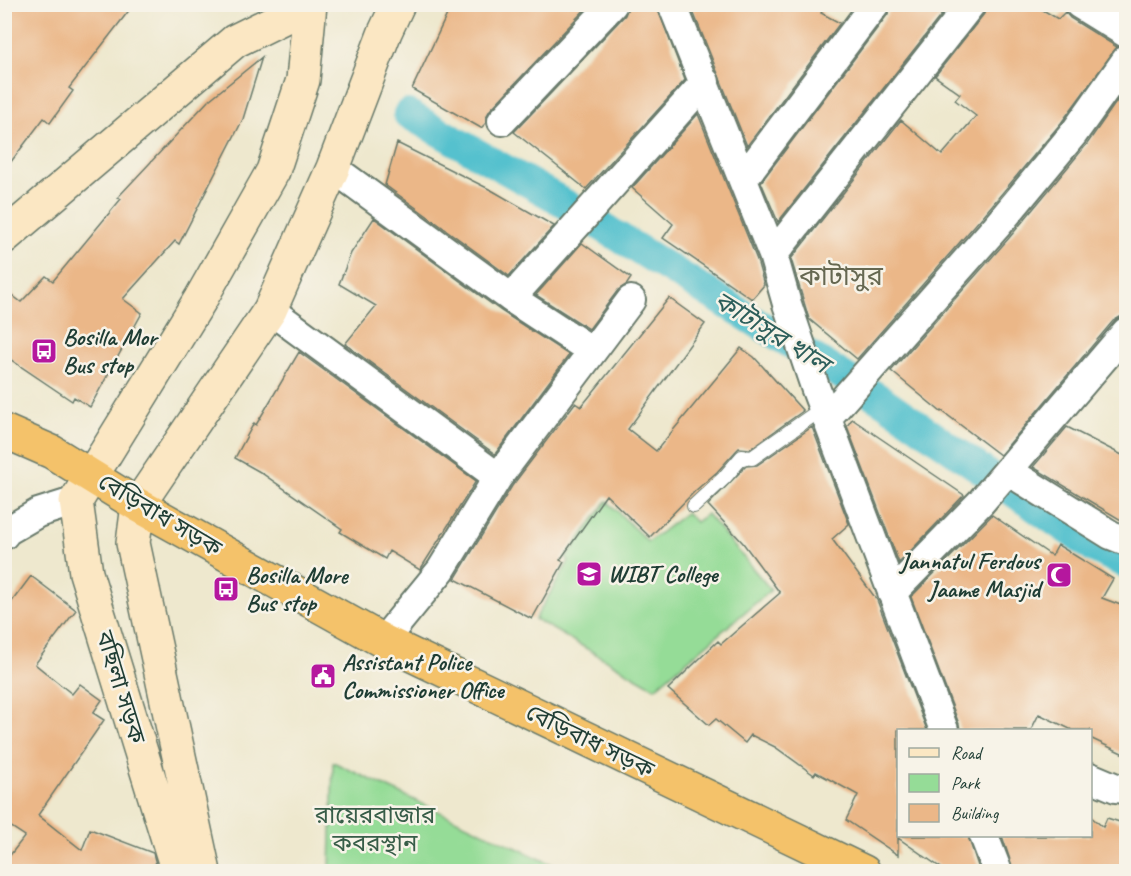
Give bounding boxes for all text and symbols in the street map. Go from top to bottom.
district label: কাটাসুর [798,259,884,293]
water label: কাটাসুর খাল [708,284,840,384]
place label: Bosilla Mor Bus stop [63,322,159,380]
bus stop icon: Bosilla Mor Bus stop [29,336,59,366]
street label: বেড়িবাধ সড়ক [93,466,228,564]
place label: Jannatul Ferdous Jaame Masjid [898,546,1044,604]
school or university icon: WIBT College [574,559,604,589]
place label: WIBT College [608,559,720,589]
place label: Bosilla More Bus stop [246,560,350,618]
mosque icon: Jannatul Ferdous Jaame Masjid [1044,560,1074,590]
bus stop icon: Bosilla More Bus stop [211,574,241,604]
street label: বছিলা সড়ক [89,626,153,748]
place label: Assistant Police Commissioner Office [342,647,505,705]
public building icon: Assistant Police Commissioner Office [308,661,338,691]
street label: বেড়িবাধ সড়ক [521,697,659,785]
legend [897,729,1092,837]
text: Road [951,742,984,764]
text: Park [951,772,981,794]
park label: রায়েরবাজার কবরস্থান [314,800,436,858]
text: Building [951,802,1000,824]

